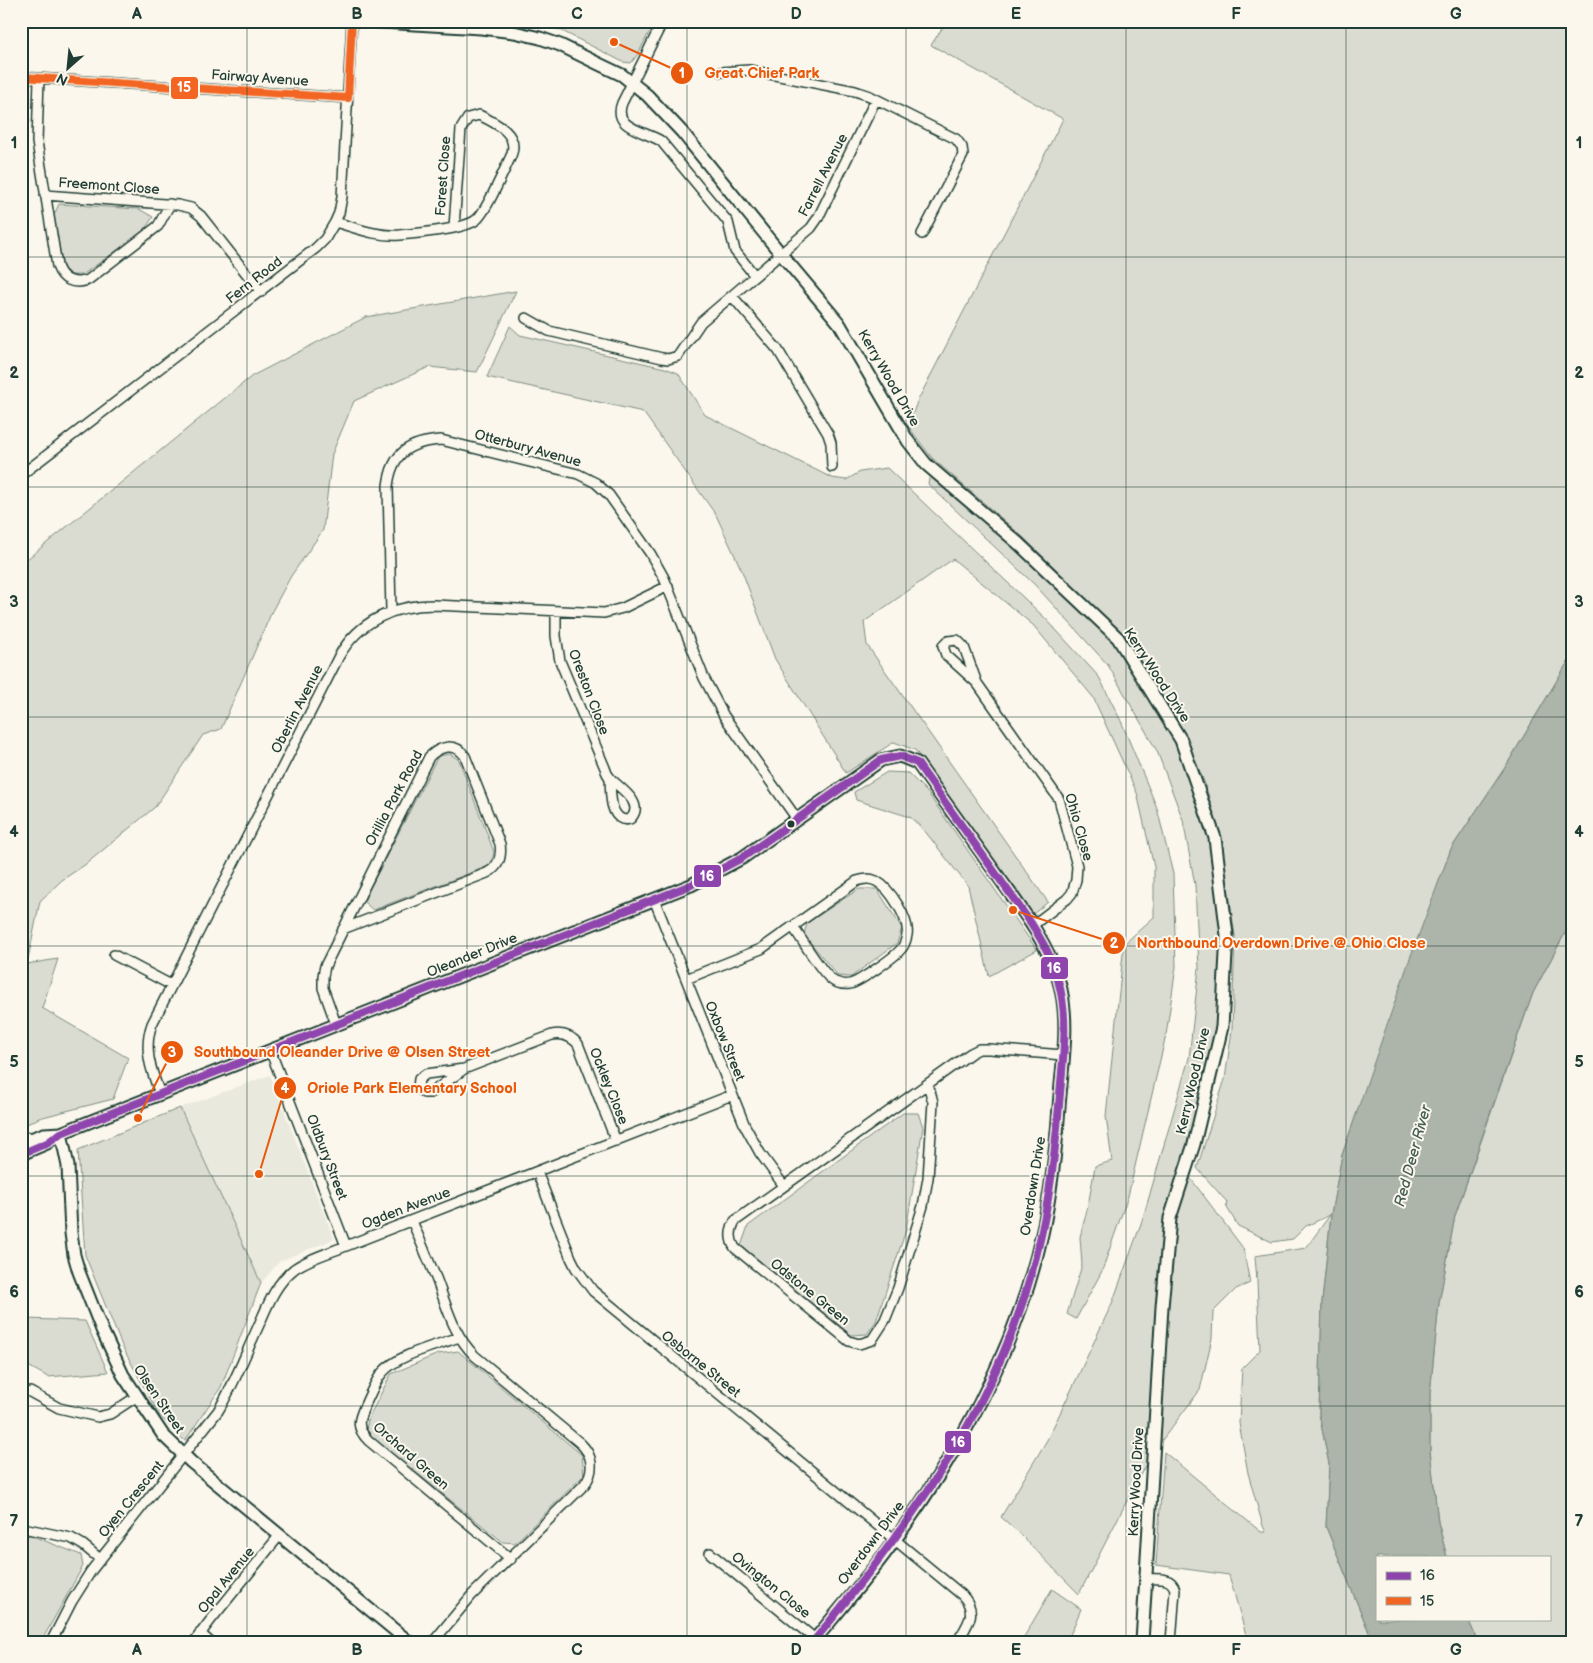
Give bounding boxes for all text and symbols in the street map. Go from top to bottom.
text: A [131,5,142,24]
text: B [351,5,363,24]
text: C [571,5,583,24]
text: D [790,5,802,24]
text: E [1011,5,1021,24]
text: F [1231,5,1241,24]
text: G [1450,5,1462,24]
north arrow [42,42,92,92]
callout: Great Chief Park [670,58,830,88]
text: 1 [679,64,685,83]
text: Great Chief Park [705,64,820,83]
street label: Fairway Avenue [211,66,309,90]
text: N [54,69,71,89]
line badge: 15 [170,76,199,100]
text: 15 [177,79,191,96]
street label: Farrell Avenue [795,131,851,219]
text: 1 [11,134,17,153]
text: 1 [1576,134,1582,153]
street label: Forest Close [432,135,454,217]
street label: Freemont Close [58,174,160,198]
street label: Fern Road [222,253,286,307]
street label: Kerry Wood Drive [854,326,924,430]
text: 2 [9,364,19,383]
text: 2 [1574,364,1584,383]
street label: Otterbury Avenue [473,426,583,470]
text: 3 [9,593,19,612]
text: 3 [1574,593,1584,612]
street label: Kerry Wood Drive [1120,625,1194,725]
street label: Oreston Close [565,647,613,737]
street label: Oberlin Avenue [267,662,327,756]
street label: Orillia Park Road [362,747,426,849]
street label: Ohio Close [1061,791,1097,863]
unlabelled marker [786,819,796,829]
text: 4 [9,823,19,842]
text: 4 [1574,823,1584,842]
line badge: 16 [693,864,722,888]
text: 16 [700,868,714,885]
callout: Northbound Overdown Drive @ Ohio Close [1101,928,1435,958]
street label: Oleander Drive [424,929,520,981]
text: 2 [1110,934,1119,953]
text: Northbound Overdown Drive @ Ohio Close [1136,934,1426,953]
line badge: 16 [1040,956,1069,980]
text: 16 [1047,960,1061,977]
street label: Oxbow Street [701,999,749,1084]
street label: Kerry Wood Drive [1172,1026,1214,1136]
callout: Southbound Oleander Drive @ Olsen Street [159,1037,501,1067]
text: 3 [168,1043,177,1062]
text: Southbound Oleander Drive @ Olsen Street [194,1043,490,1062]
street label: Ockley Close [586,1045,632,1127]
text: 5 [9,1053,19,1072]
text: 5 [1574,1053,1584,1072]
callout: Oriole Park Elementary School [272,1073,527,1103]
text: 4 [281,1079,290,1098]
text: Oriole Park Elementary School [307,1079,517,1098]
water label: Red Deer River [1390,1102,1436,1209]
street label: Oldbury Street [303,1112,351,1203]
street label: Overdown Drive [1017,1135,1049,1237]
street label: Ogden Avenue [359,1183,453,1233]
street label: Odstone Green [767,1255,853,1329]
text: 6 [9,1283,19,1302]
text: 6 [1574,1283,1584,1302]
street label: Osborne Street [658,1327,744,1401]
street label: Olsen Street [130,1362,188,1437]
street label: Orchard Green [370,1418,452,1494]
street label: Kerry Wood Drive [1125,1427,1147,1537]
line badge: 16 [944,1430,972,1454]
text: 16 [951,1434,965,1451]
street label: Oyen Crescent [95,1457,168,1541]
street label: Overdown Drive [834,1498,908,1588]
text: 7 [10,1512,19,1531]
text: 7 [1575,1512,1584,1531]
street label: Opal Avenue [194,1543,258,1617]
street label: Ovington Close [728,1548,814,1622]
legend [1376,1556,1550,1620]
text: 16 [1420,1566,1435,1585]
text: 15 [1420,1592,1434,1611]
text: A [131,1641,142,1660]
text: B [351,1641,363,1660]
text: C [571,1641,583,1660]
text: D [790,1641,802,1660]
text: E [1011,1641,1021,1660]
text: F [1231,1641,1241,1660]
text: G [1450,1641,1462,1660]

